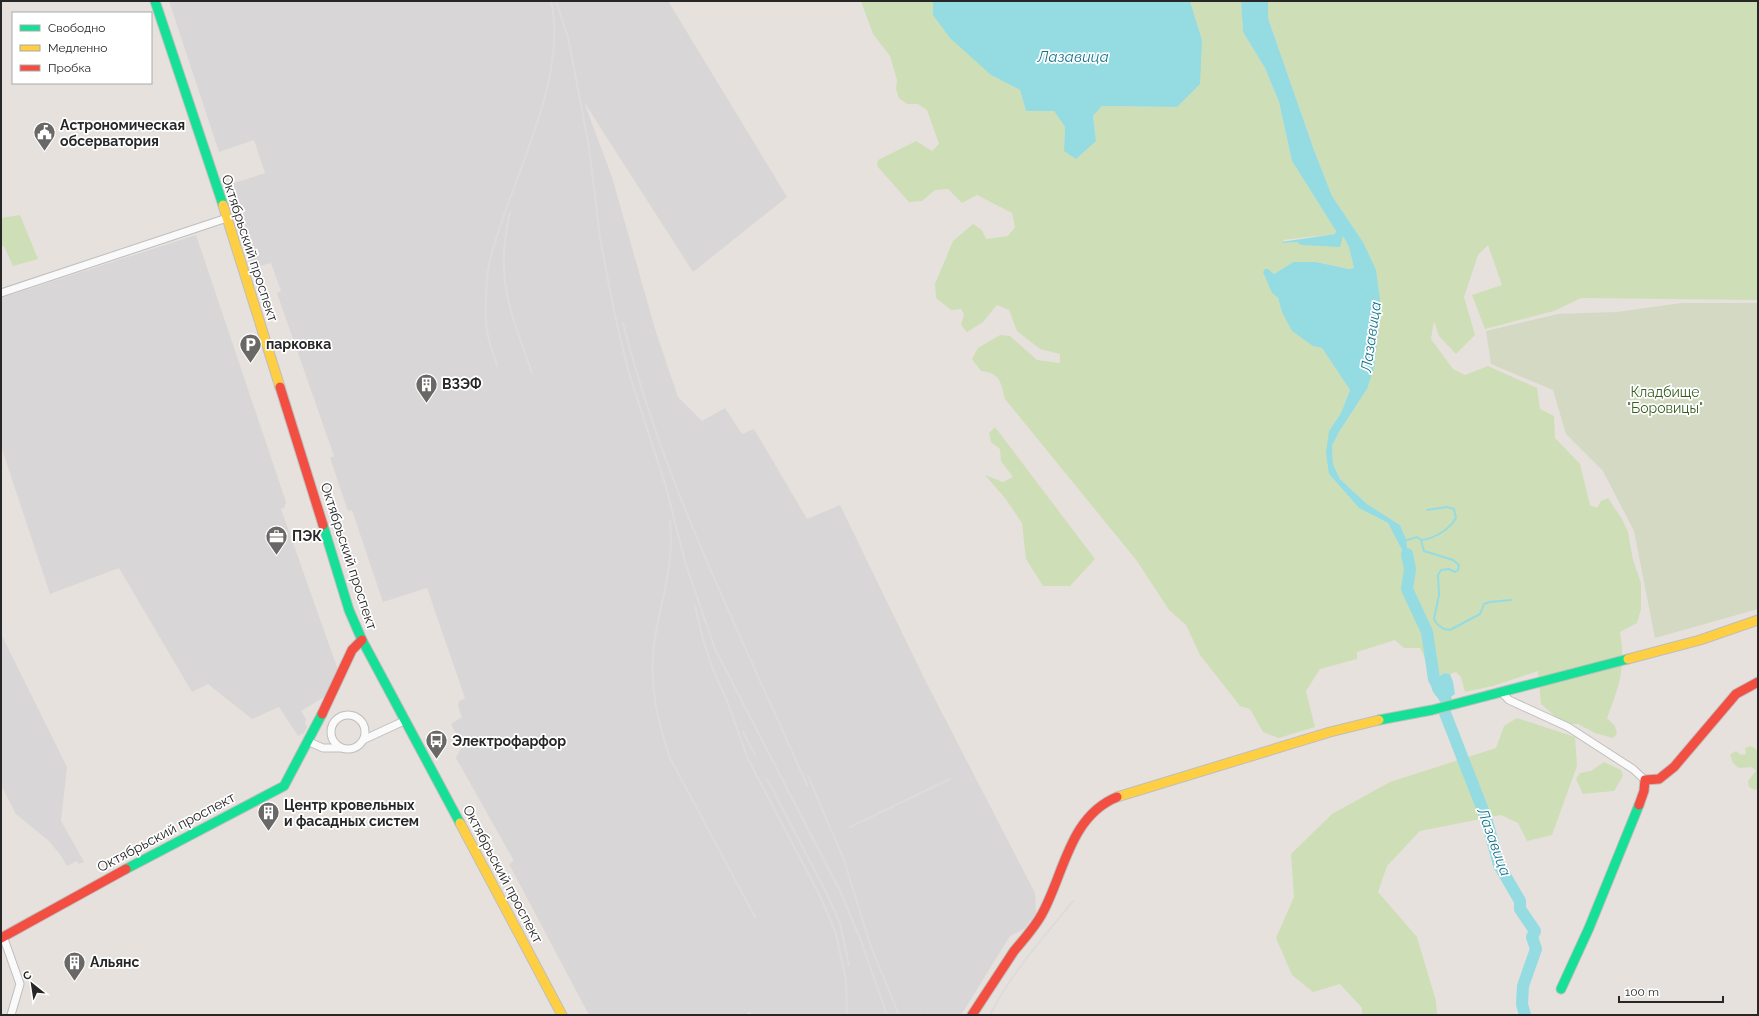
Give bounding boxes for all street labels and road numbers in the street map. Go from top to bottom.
street label: Октябрьский проспект [219,173,281,324]
street label: Октябрьский проспект [318,481,380,632]
street label: Октябрьский проспект [95,789,238,875]
street label: Октябрьский проспект [460,803,546,946]

